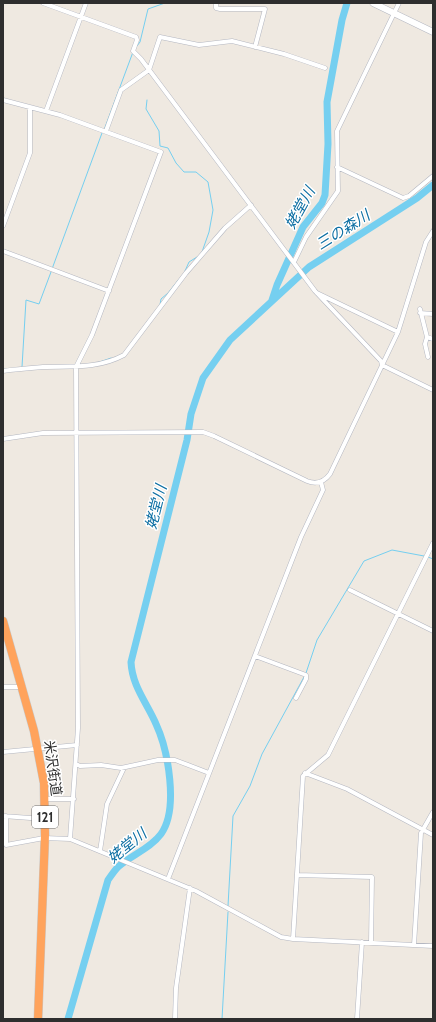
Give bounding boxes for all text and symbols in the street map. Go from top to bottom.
water label: 姥堂川 [281,182,320,232]
water label: 三の森川 [313,205,375,254]
water label: 姥堂川 [142,481,171,531]
street label: 米沢街道 [40,739,66,797]
road number: 121 [32,806,58,828]
water label: 姥堂川 [104,824,152,867]

